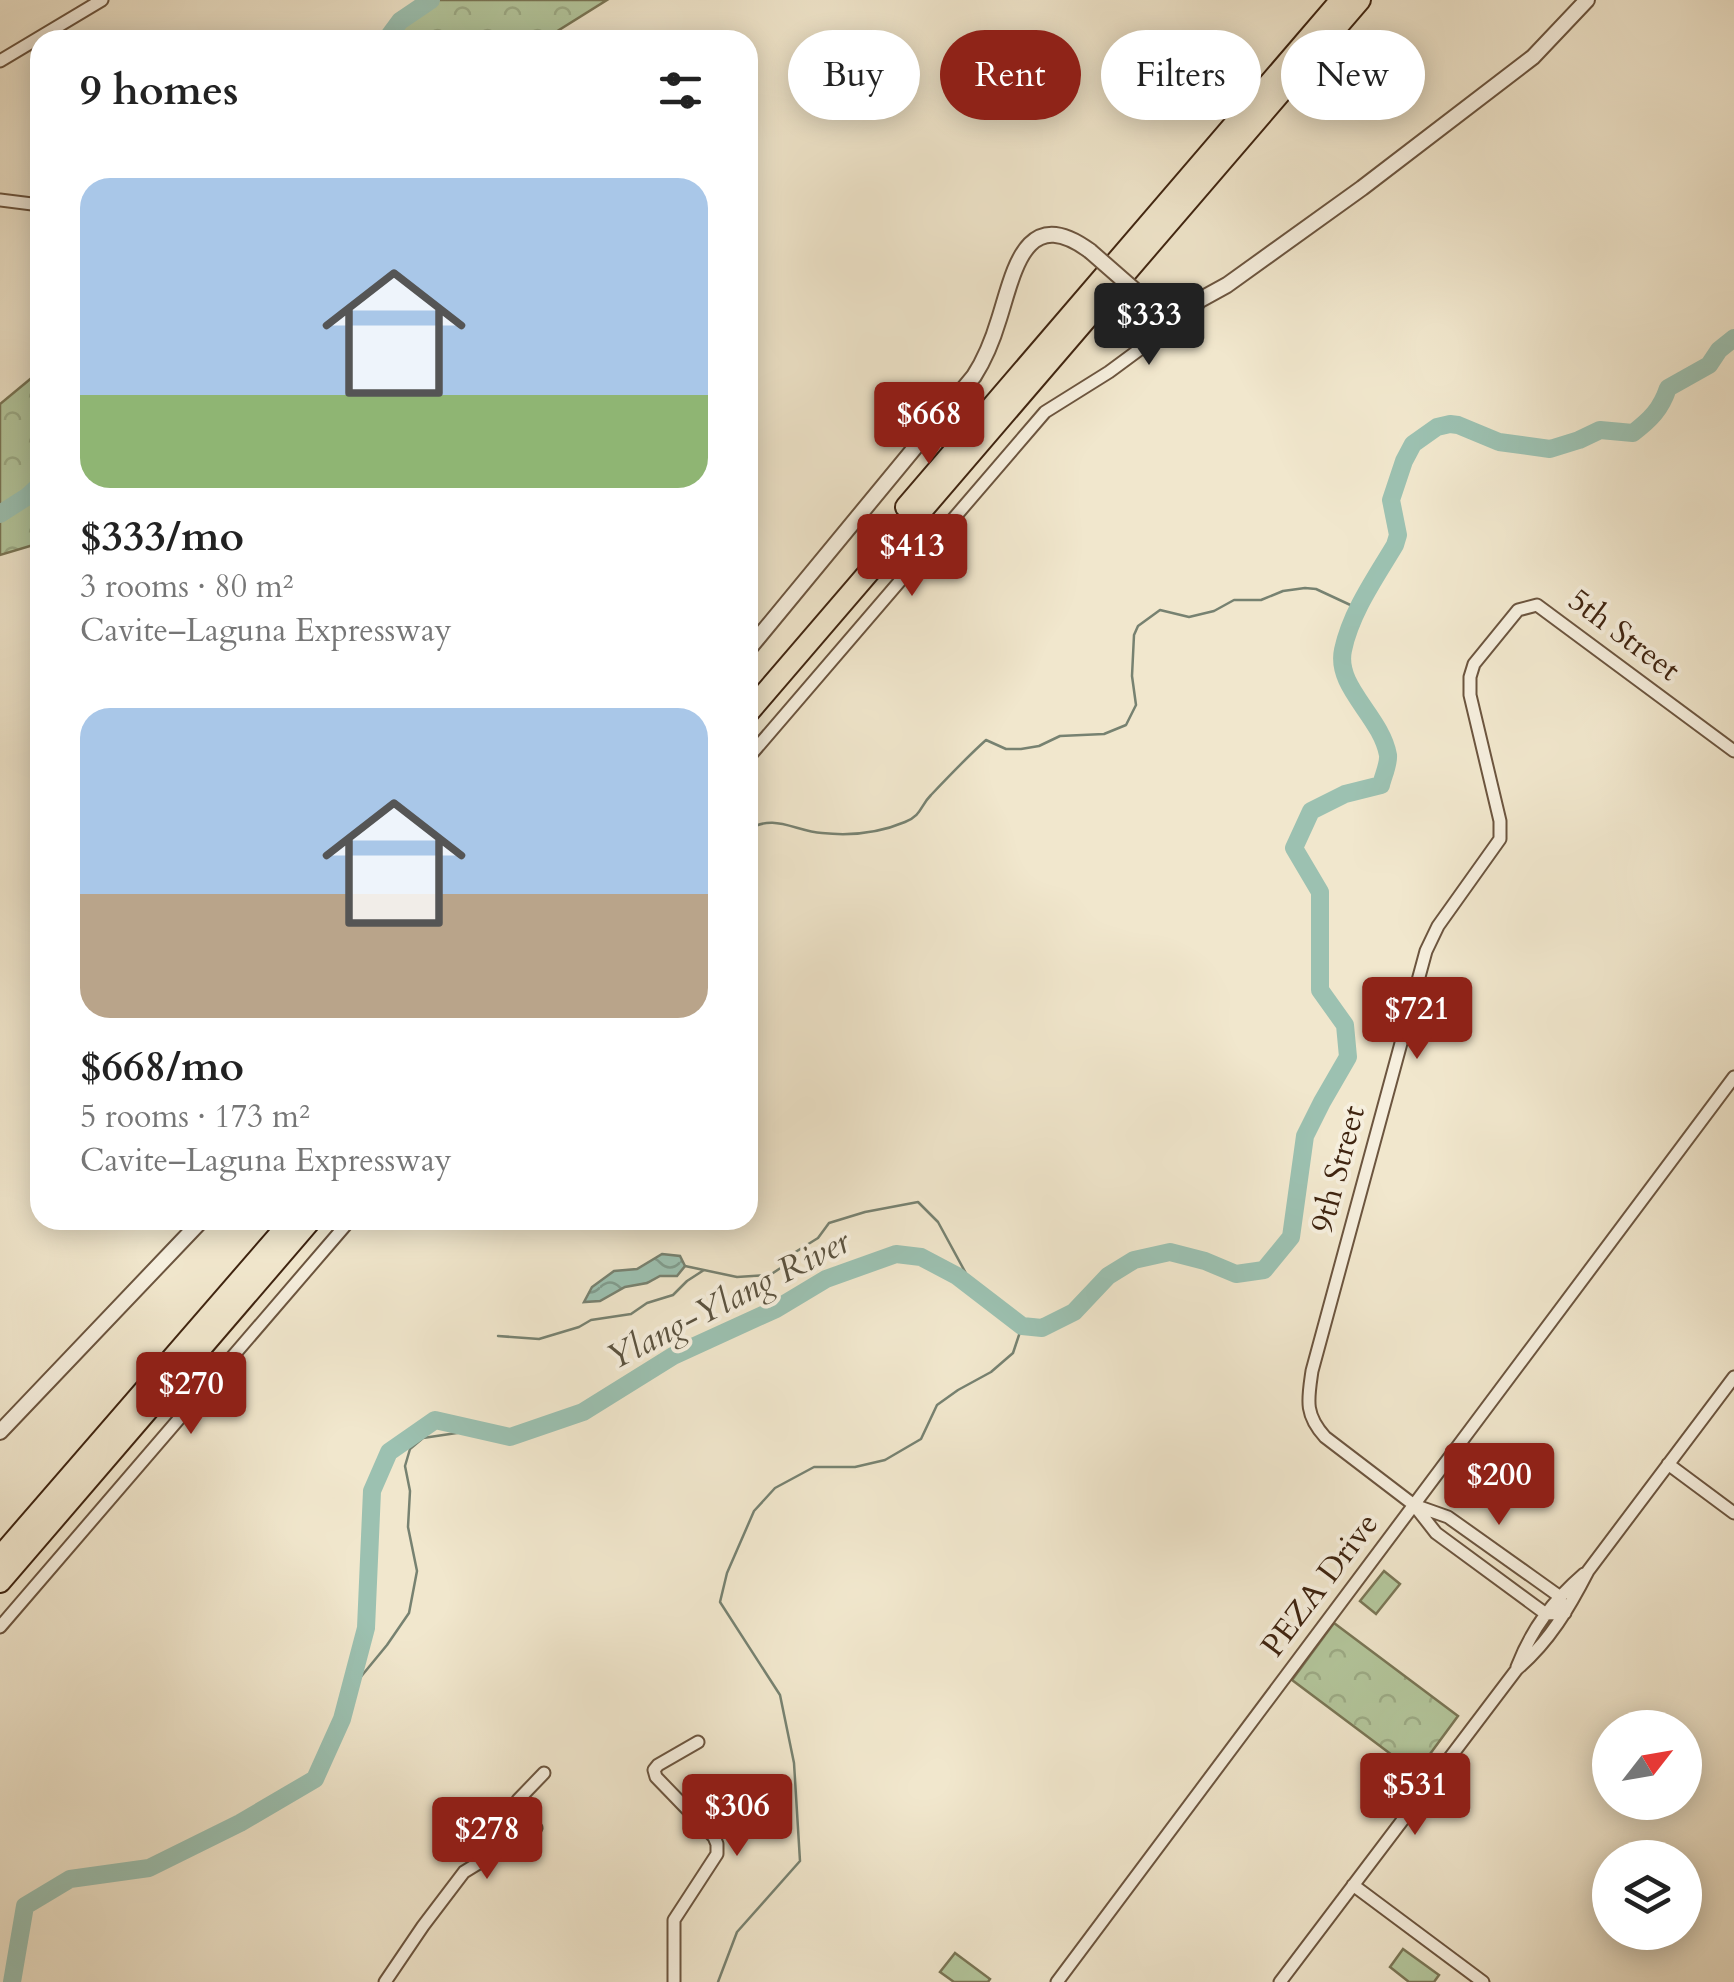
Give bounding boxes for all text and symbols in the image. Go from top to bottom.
chip: Buy [788,30,920,120]
chip: Rent [940,30,1081,120]
chip: Filters [1101,30,1261,120]
chip: New [1281,30,1425,120]
text: 9 homes [80,62,238,119]
icon: filters [653,63,708,118]
icon: home [304,243,484,423]
pin: $333 [1090,283,1208,368]
text: $333 [1116,293,1182,337]
pin: $668 [870,382,988,467]
text: $668 [896,392,962,436]
text: $333/mo [80,508,244,565]
pin: $413 [853,514,971,599]
text: $413 [879,524,945,568]
text: 3 rooms · 80 m² [80,565,293,609]
street label: 5th Street [1559,578,1689,692]
text: Cavite–Laguna Expressway [80,609,452,653]
icon: home [304,773,484,953]
pin: $721 [1358,977,1476,1062]
text: $721 [1384,987,1450,1031]
text: $668/mo [80,1038,244,1095]
text: 5 rooms · 173 m² [80,1095,310,1139]
street label: 9th Street [1300,1101,1376,1237]
text: Cavite–Laguna Expressway [80,1139,452,1183]
water label: Ylang-Ylang River [598,1217,860,1382]
pin: $270 [132,1352,250,1437]
text: $270 [158,1362,224,1406]
pin: $200 [1440,1443,1558,1528]
text: $200 [1466,1453,1532,1497]
street label: PEZA Drive [1251,1504,1389,1666]
north arrow [1592,1710,1702,1820]
map controls [1592,1710,1702,1950]
pin: $531 [1356,1753,1474,1838]
text: $531 [1382,1763,1448,1807]
pin: $306 [678,1774,796,1859]
text: $306 [704,1784,770,1828]
pin: $278 [428,1797,546,1882]
text: $278 [454,1807,520,1851]
button: layers [1592,1840,1702,1950]

